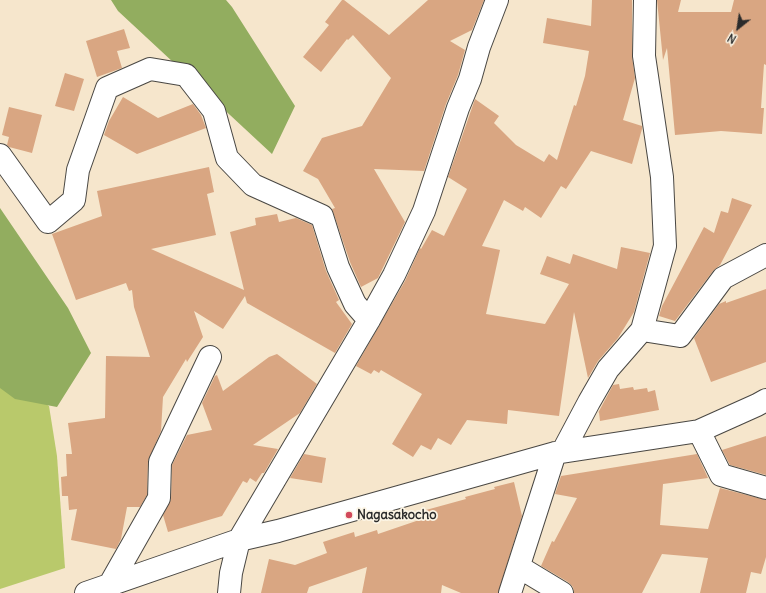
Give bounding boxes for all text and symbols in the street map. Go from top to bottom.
north arrow [718,8,758,48]
text: N [725,30,739,46]
place label: Nagasakocho [357,507,437,523]
marker: Nagasakocho [344,510,354,520]

